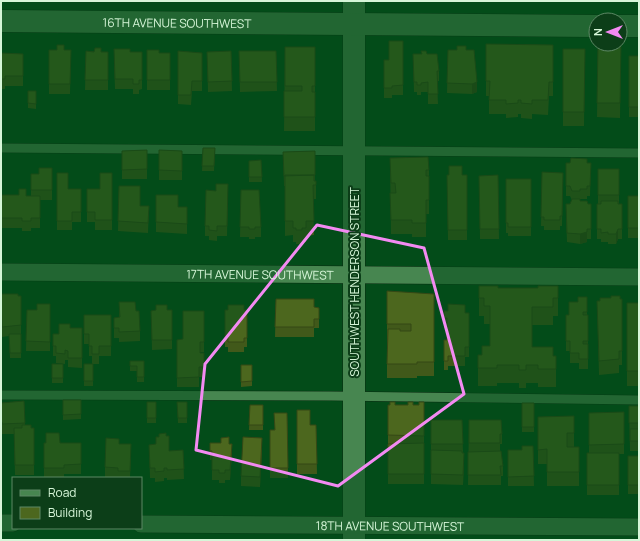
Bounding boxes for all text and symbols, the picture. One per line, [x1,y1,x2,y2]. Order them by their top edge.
north arrow [588,12,628,52]
street label: 16TH AVENUE SOUTHWEST [102,13,252,32]
text: N [590,28,605,36]
street label: SOUTHWEST HENDERSON STREET [346,186,363,377]
street label: 17TH AVENUE SOUTHWEST [186,265,335,283]
legend [12,477,142,529]
text: Road [48,484,76,501]
text: Building [48,504,92,521]
street label: 18TH AVENUE SOUTHWEST [316,517,465,534]

